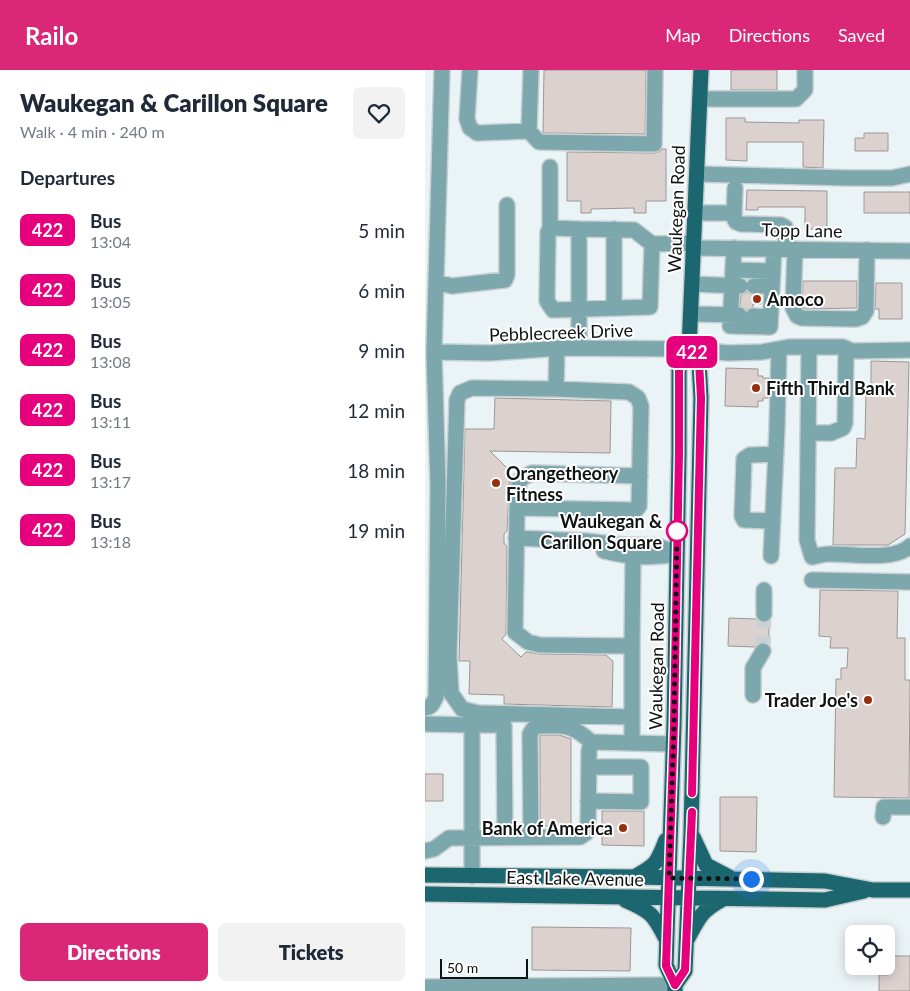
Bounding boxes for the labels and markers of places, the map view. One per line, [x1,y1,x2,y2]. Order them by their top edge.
place label: Amoco [766,288,824,310]
marker: Amoco [751,293,763,305]
place label: Fifth Third Bank [766,377,895,399]
marker: Fifth Third Bank [750,382,762,394]
place label: Orangetheory Fitness [506,462,619,505]
marker: Orangetheory Fitness [490,477,502,489]
place label: Waukegan & Carillon Square [540,510,662,553]
marker: Waukegan & Carillon Square [666,520,688,542]
place label: Trader Joe's [765,689,858,711]
marker: Trader Joe's [862,694,874,706]
place label: Bank of America [482,817,613,839]
marker: Bank of America [617,822,629,834]

